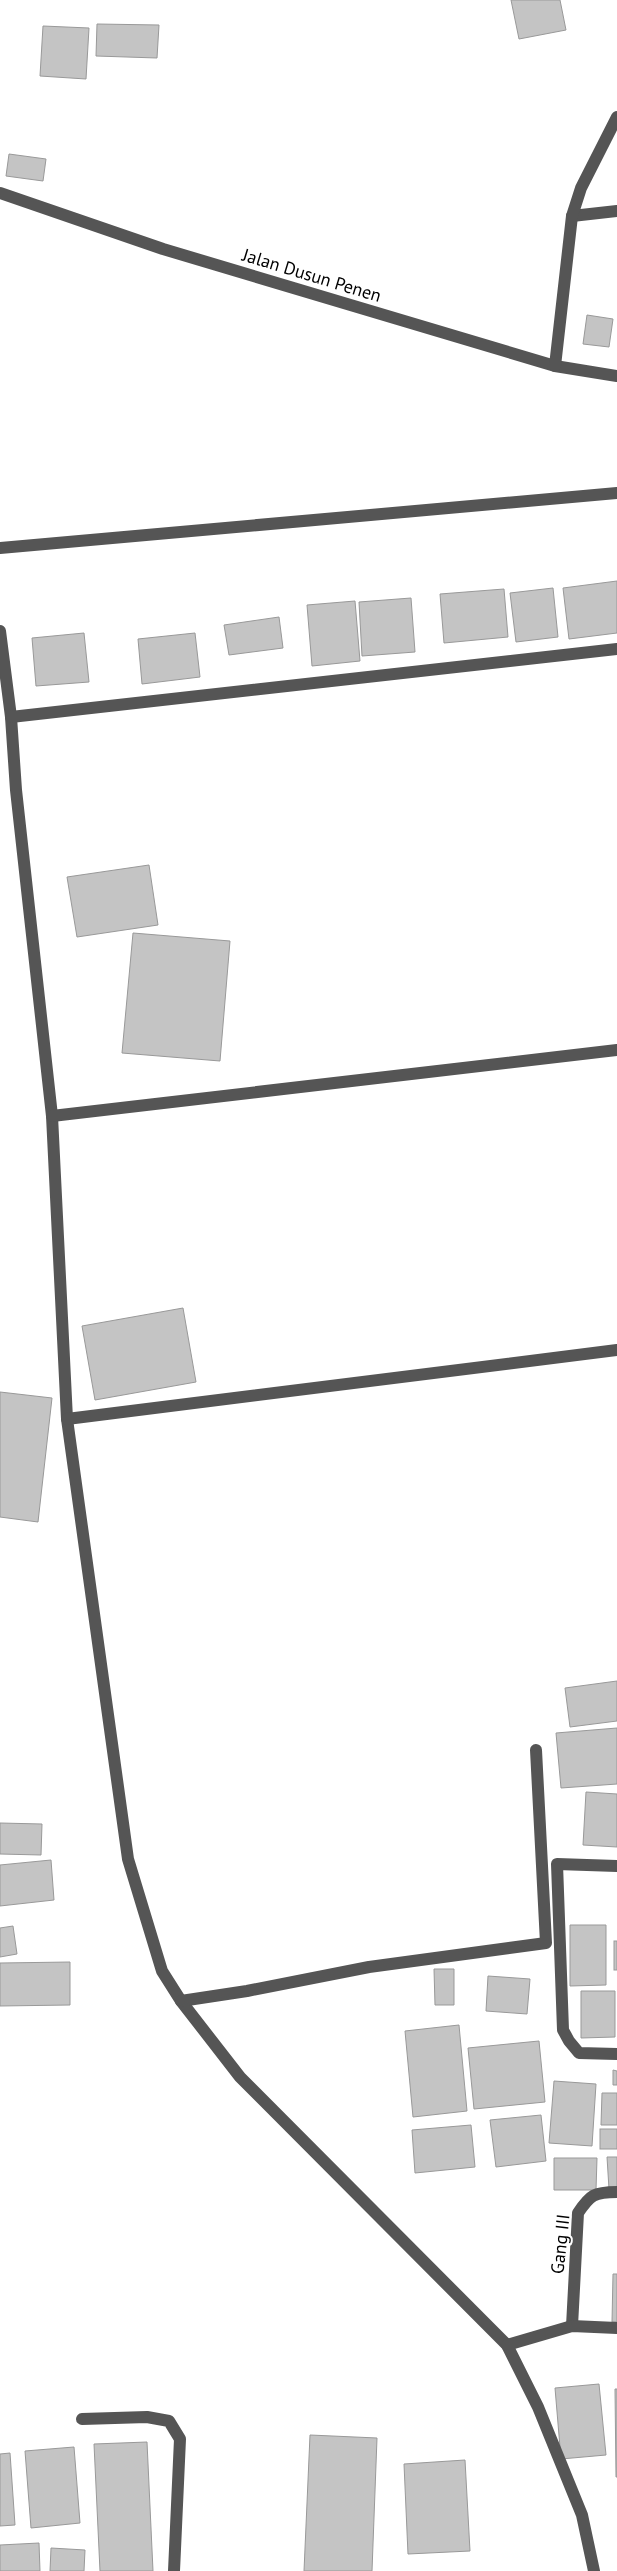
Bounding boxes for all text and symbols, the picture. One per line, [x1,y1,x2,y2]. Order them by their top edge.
street label: Jalan Dusun Penen [239,243,384,307]
street label: Gang III [545,2213,575,2275]

